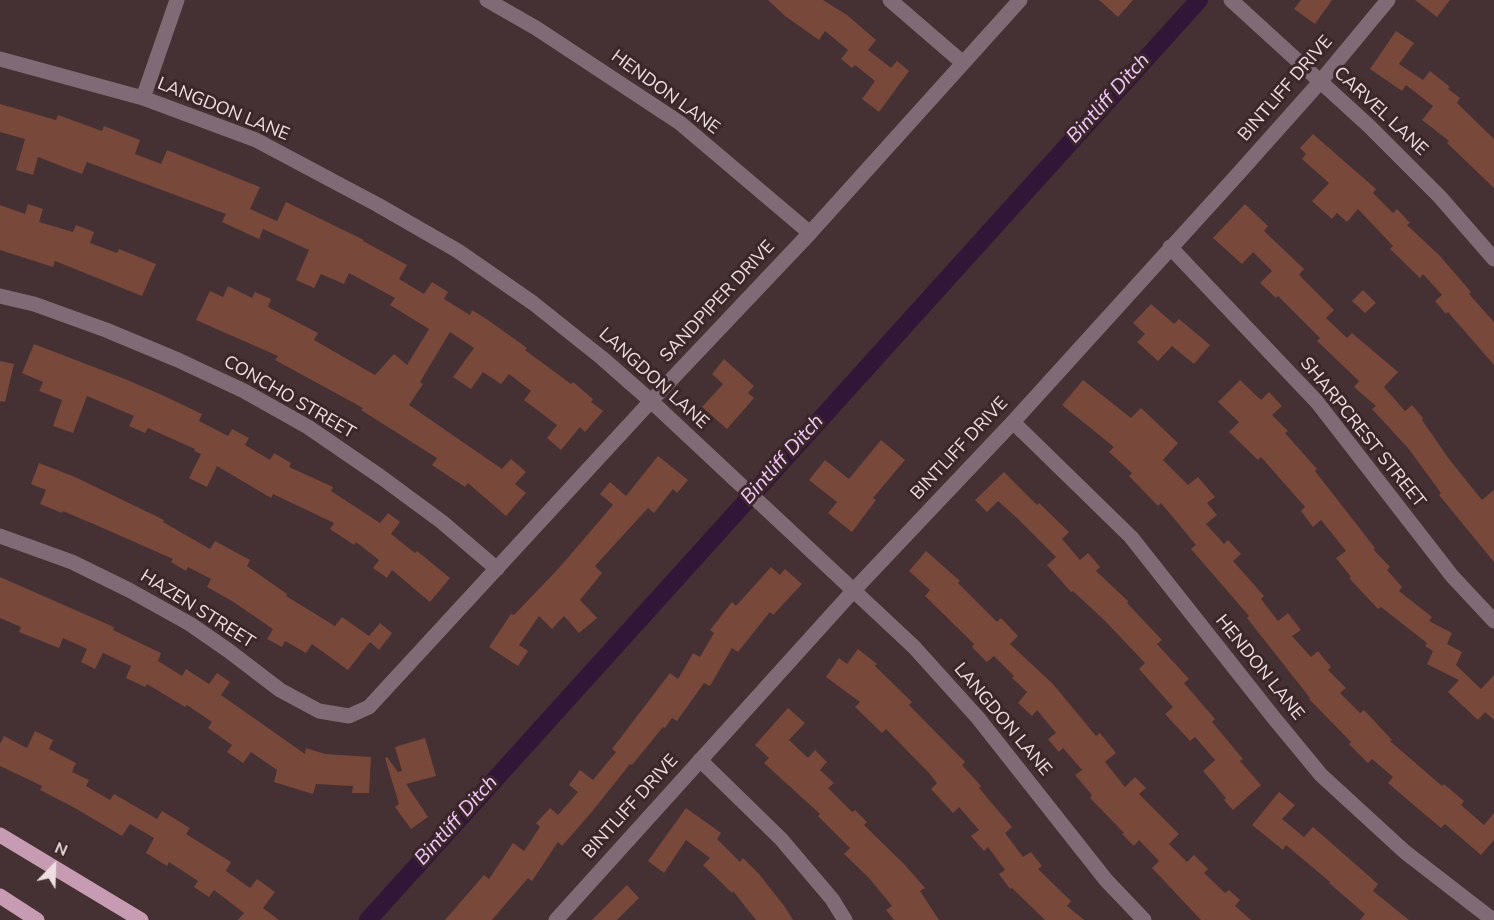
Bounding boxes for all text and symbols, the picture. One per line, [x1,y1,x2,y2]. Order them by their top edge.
street label: BINTLIFF DRIVE [1234,32,1338,146]
street label: HENDON LANE [606,46,724,140]
water label: Bintliff Ditch [1063,49,1155,149]
street label: CARVEL LANE [1329,63,1431,161]
street label: LANGDON LANE [154,74,292,146]
street label: SANDPIPER DRIVE [656,237,780,367]
street label: LANGDON LANE [594,324,712,434]
street label: CONCHO STREET [219,352,359,444]
street label: SHARPCREST STREET [1295,353,1429,513]
street label: BINTLIFF DRIVE [907,393,1013,505]
water label: Bintliff Ditch [737,410,829,510]
street label: HAZEN STREET [136,566,258,654]
street label: HENDON LANE [1210,611,1308,725]
street label: LANGDON LANE [949,659,1055,781]
street label: BINTLIFF DRIVE [579,751,683,863]
water label: Bintliff Ditch [411,771,503,871]
north arrow [24,836,84,896]
text: N [51,837,71,862]

